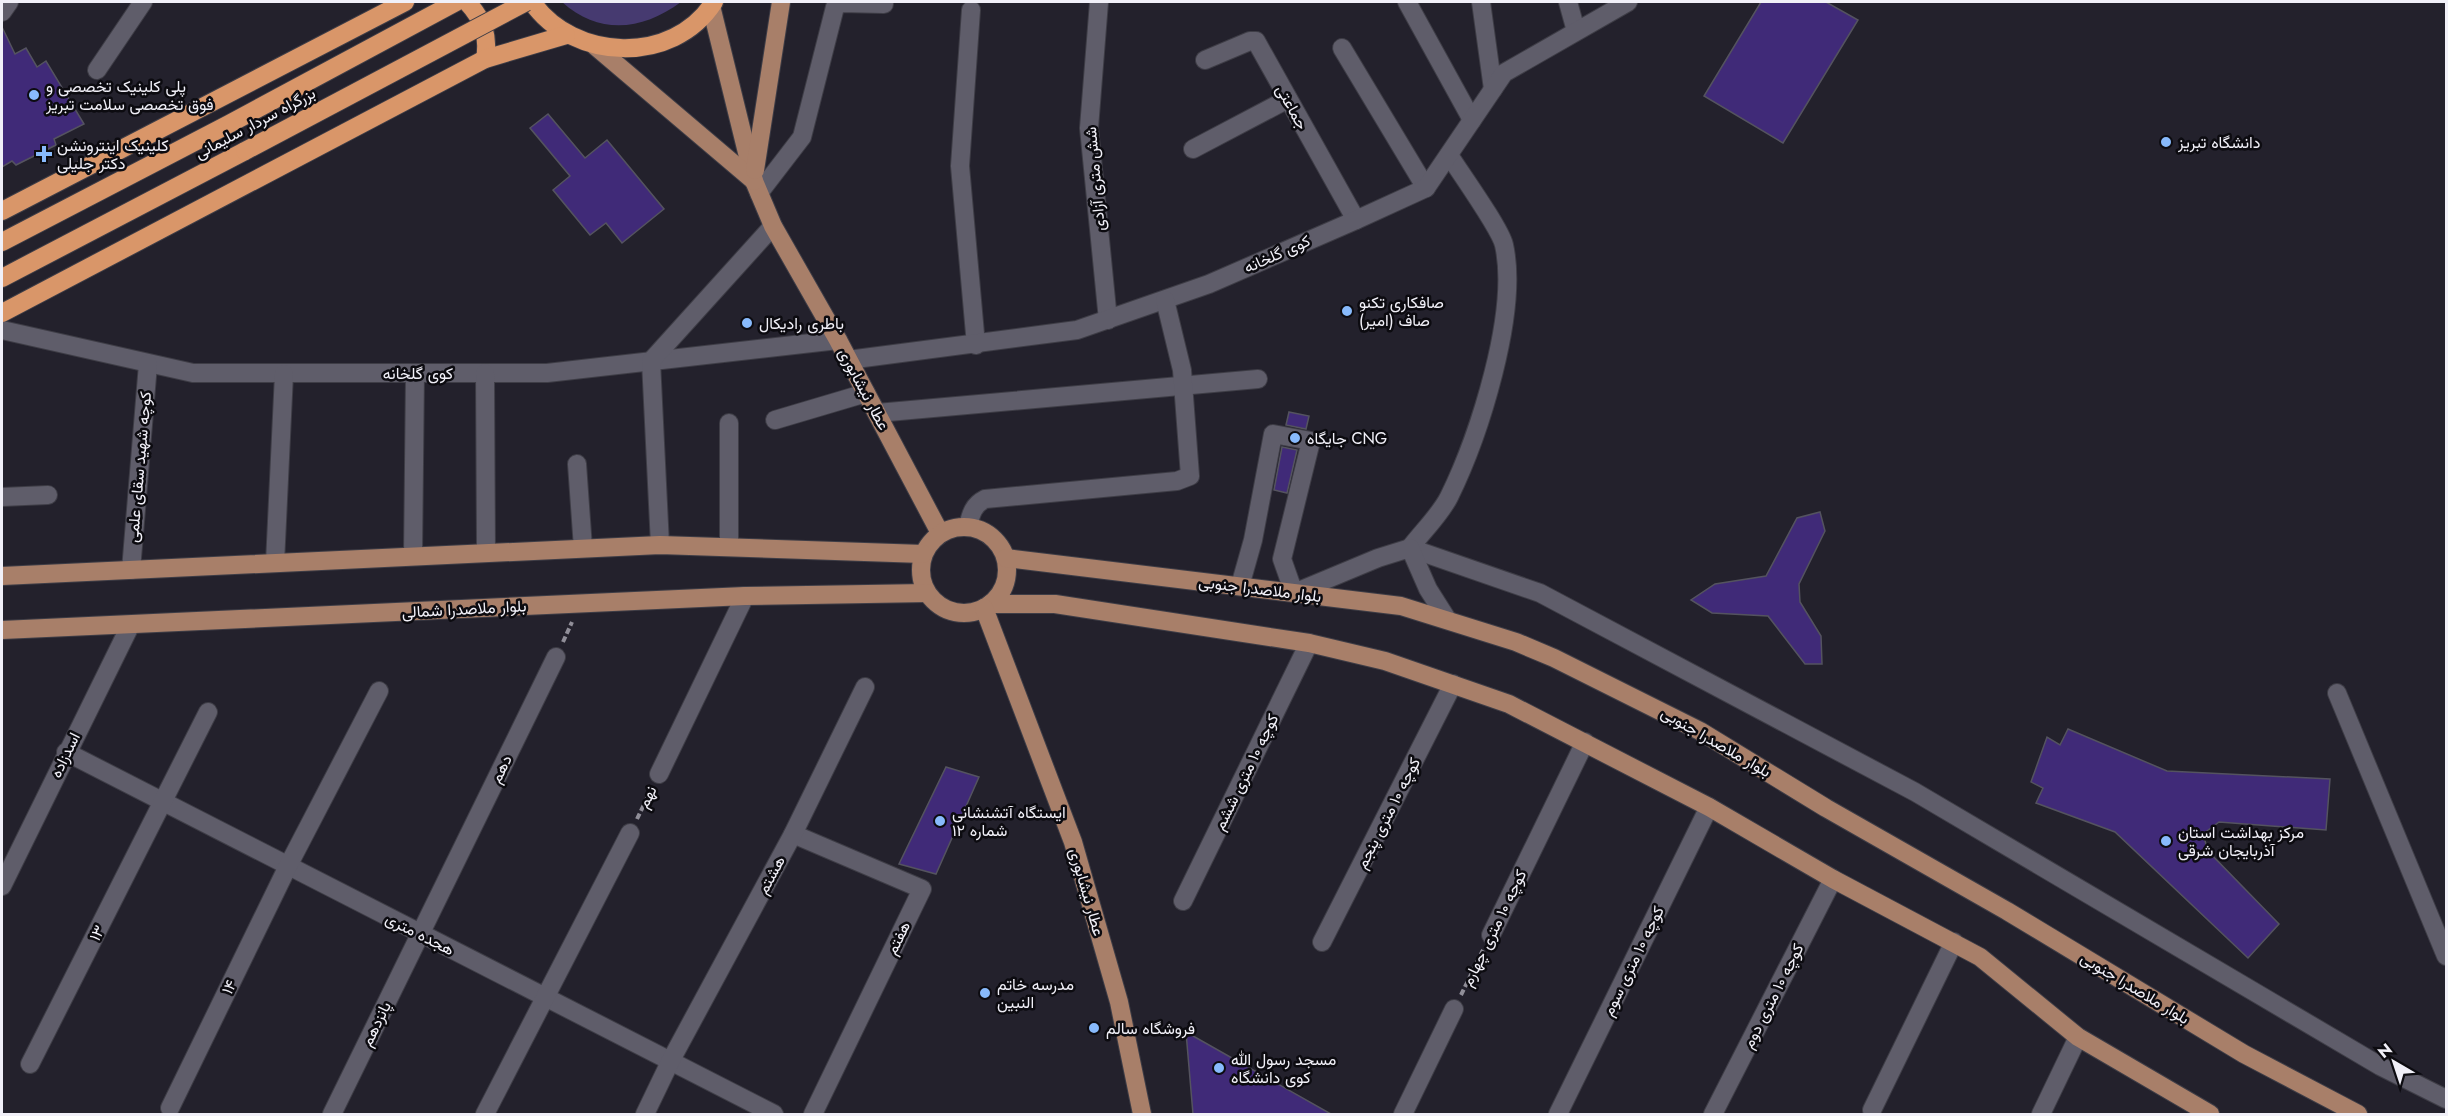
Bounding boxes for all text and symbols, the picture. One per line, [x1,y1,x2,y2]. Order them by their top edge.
place label: پلی کلینیک تخصصی و فوق تخصصی سلامت تبریز [45,75,214,116]
street label: جماعتی [1270,80,1314,134]
street label: بزرگراه سردار سلیمانی [191,81,319,165]
marker: پلی کلینیک تخصصی و فوق تخصصی سلامت تبریز [27,88,41,102]
street label: شش متری آزادی [1079,126,1111,232]
place label: دانشگاه تبریز [2177,131,2260,154]
place label: کلینیک اینترونشن دکتر جلیلی [57,134,169,175]
marker: دانشگاه تبریز [2159,135,2173,149]
marker: کلینیک اینترونشن دکتر جلیلی [35,145,53,163]
street label: کوی گلخانه [1240,229,1314,279]
place label: صافکاری تکنو صاف (امیر) [1359,291,1444,332]
marker: صافکاری تکنو صاف (امیر) [1340,304,1354,318]
place label: باطری رادیکال [759,312,844,335]
marker: باطری رادیکال [740,316,754,330]
street label: عطار نیشابوری [833,344,895,434]
street label: کوی گلخانه [383,362,453,385]
street label: کوچه شهید سقای علمی [121,390,157,544]
place label: جایگاه CNG [1307,427,1387,450]
marker: جایگاه CNG [1288,431,1302,445]
street label: بلوار ملاصدرا جنوبی [1197,570,1323,608]
street label: بلوار ملاصدرا شمالی [401,594,527,624]
street label: بلوار ملاصدرا جنوبی [1657,701,1775,783]
street label: کوچه ۱۰ متری ششم [1208,710,1284,834]
street label: اسدزاده [44,728,86,782]
street label: دهم [484,751,518,787]
street label: کوچه ۱۰ متری پنجم [1350,753,1426,873]
street label: نهم [632,782,662,812]
place label: ایستگاه آتشنشانی شماره ۱۲ [952,801,1066,842]
marker: ایستگاه آتشنشانی شماره ۱۲ [933,814,947,828]
place label: مرکز بهداشت استان آذربایجان شرقی [2178,821,2304,862]
marker: مرکز بهداشت استان آذربایجان شرقی [2159,834,2173,848]
street label: عطار نیشابوری [1064,845,1110,939]
street label: هشتم [751,852,791,898]
street label: کوچه ۱۰ متری چهارم [1456,866,1532,990]
street label: کوچه ۱۰ متری سوم [1596,902,1670,1020]
street label: هجده متری [382,907,458,961]
street label: هفتم [880,917,916,959]
street label: ۱۳ [83,921,111,945]
street label: کوچه ۱۰ متری دوم [1737,940,1809,1052]
street label: بلوار ملاصدرا جنوبی [2076,946,2194,1030]
place label: مدرسه خاتم النبین [997,973,1074,1014]
street label: ۱۴ [216,976,242,998]
marker: مدرسه خاتم النبین [978,986,992,1000]
street label: پانزدهم [355,998,397,1050]
place label: فروشگاه سالم [1106,1017,1195,1040]
marker: فروشگاه سالم [1087,1021,1101,1035]
north arrow [2364,1032,2424,1092]
text: N [2373,1038,2397,1064]
place label: مسجد رسول الله کوی دانشگاه [1231,1048,1336,1089]
marker: مسجد رسول الله کوی دانشگاه [1212,1061,1226,1075]

